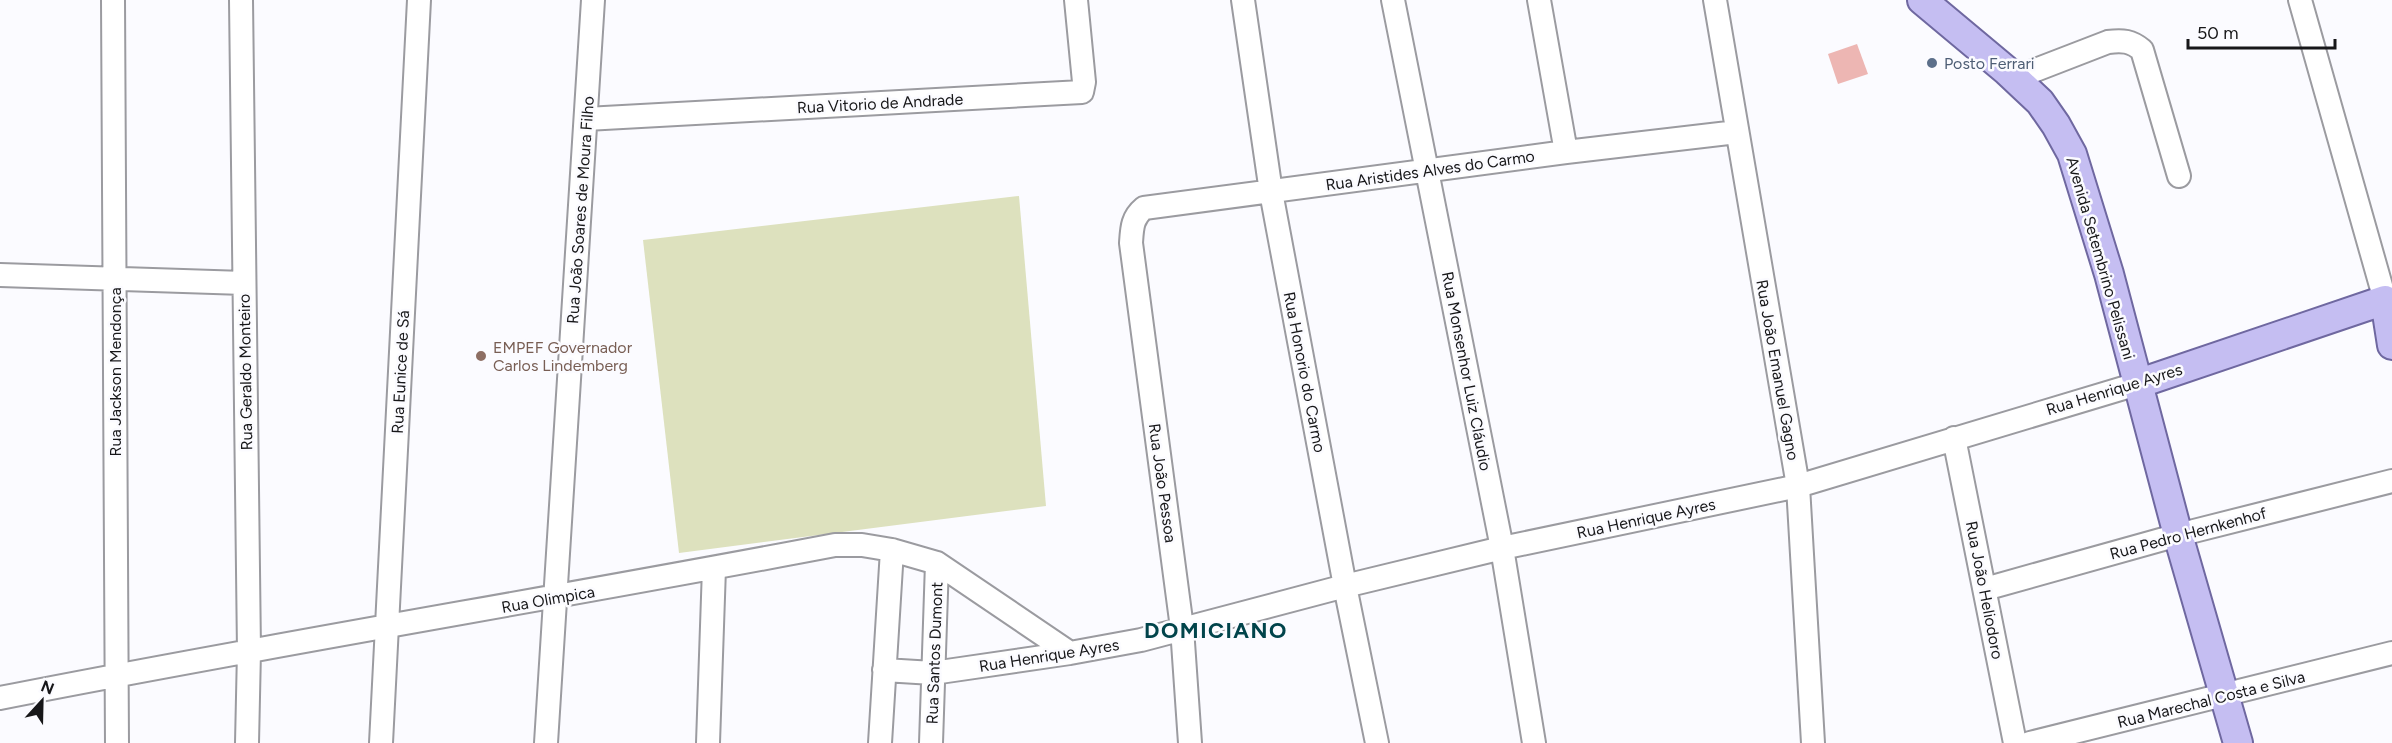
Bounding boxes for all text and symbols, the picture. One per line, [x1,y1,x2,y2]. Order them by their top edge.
scale bar [2188,12,2335,50]
text: 50 m [2197,22,2239,44]
place label: Posto Ferrari [1944,54,2035,73]
marker: Posto Ferrari [1925,56,1939,70]
street label: Rua Vitorio de Andrade [796,90,964,117]
street label: Rua João Soares de Moura Filho [563,96,598,325]
street label: Rua Aristides Alves do Carmo [1324,146,1536,195]
street label: Avenida Setembrino Pelissani [2062,155,2139,362]
street label: Rua Monsenhor Luiz Cláudio [1438,270,1495,472]
street label: Rua João Emanuel Gagno [1752,278,1803,462]
street label: Rua Jackson Mendonça [106,287,125,457]
street label: Rua Honorio do Carmo [1280,290,1329,454]
street label: Rua Geraldo Monteiro [235,294,256,450]
street label: Rua Eunice de Sá [388,310,413,434]
place label: EMPEF Governador Carlos Lindemberg [493,338,633,375]
marker: EMPEF Governador Carlos Lindemberg [474,349,488,363]
street label: Rua Henrique Ayres [2044,360,2185,419]
street label: Rua João Pessoa [1145,422,1180,544]
street label: Rua Henrique Ayres [1575,494,1717,542]
street label: Rua Pedro Hernkenhof [2108,503,2269,564]
street label: Rua João Heliodoro [1962,519,2007,661]
street label: Rua Santos Dumont [923,581,946,725]
street label: Rua Olimpica [500,582,596,617]
district label: DOMICIANO [1144,617,1288,644]
street label: Rua Henrique Ayres [978,635,1120,676]
street label: Rua Marechal Costa e Silva [2115,667,2307,732]
north arrow [12,671,72,731]
text: N [38,676,57,699]

